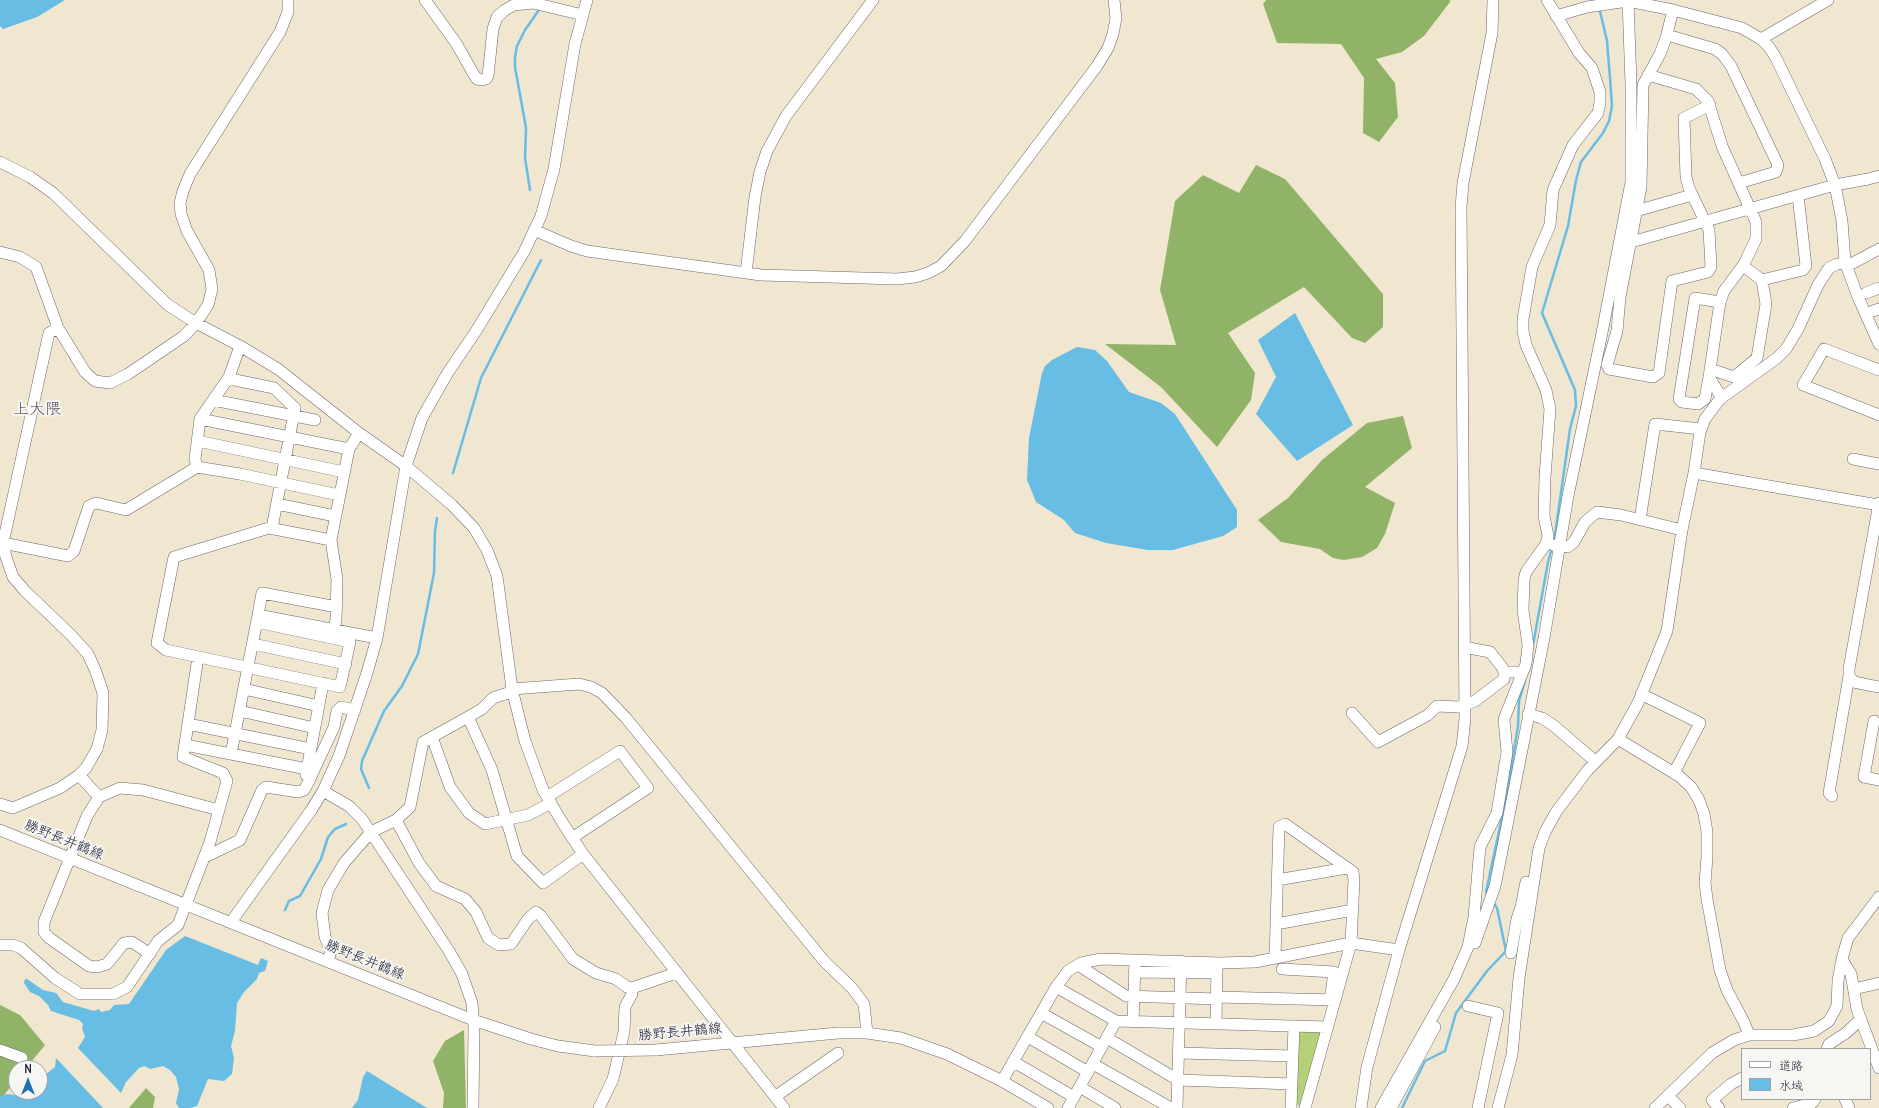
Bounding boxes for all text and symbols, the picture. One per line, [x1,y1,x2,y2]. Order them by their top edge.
district label: 上大隈 [13,399,61,419]
street label: 勝野長井鶴線 [22,816,106,864]
street label: 勝野長井鶴線 [323,936,407,984]
street label: 勝野長井鶴線 [637,1020,723,1044]
legend [1741,1048,1871,1100]
text: 道路 [1779,1058,1803,1073]
north arrow [8,1060,48,1100]
text: N [24,1062,32,1076]
text: 水域 [1779,1078,1803,1093]

